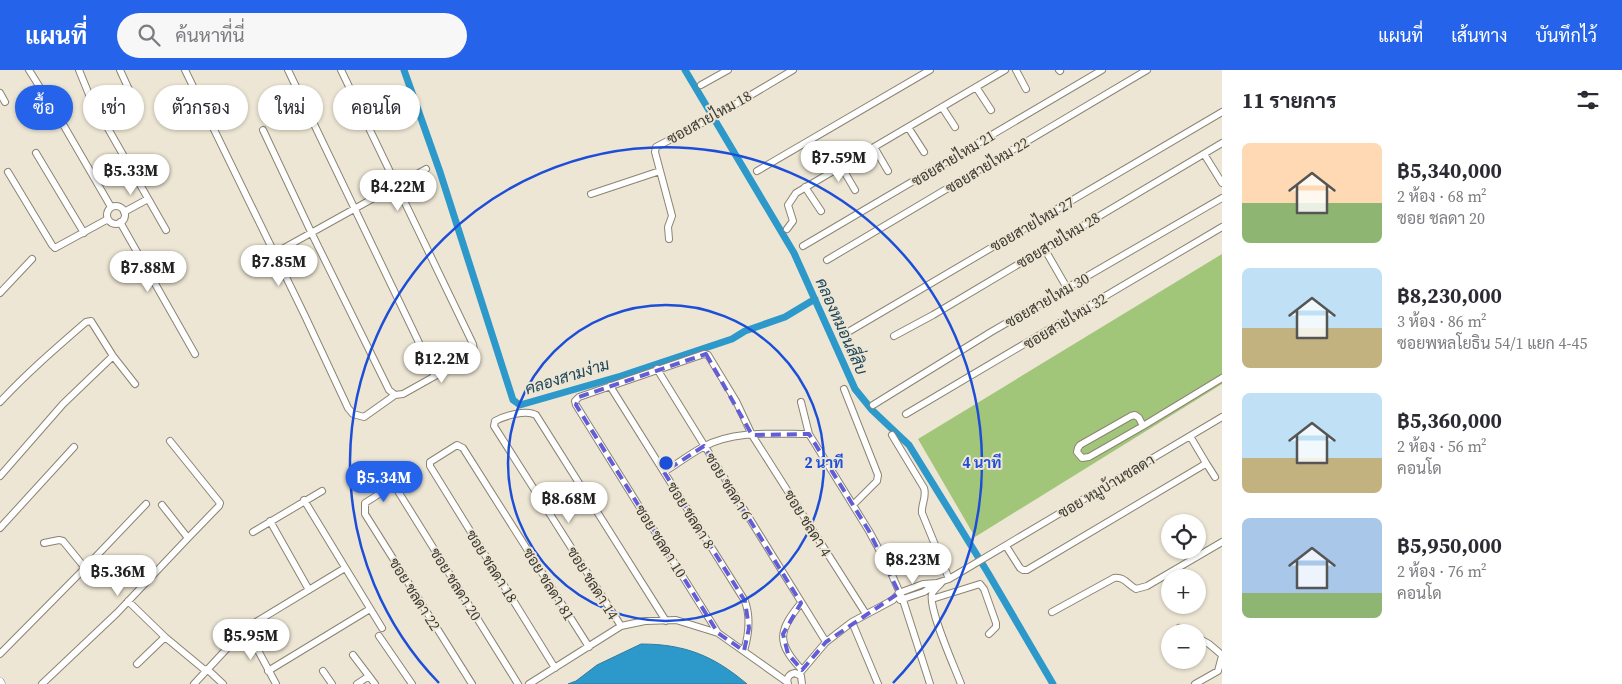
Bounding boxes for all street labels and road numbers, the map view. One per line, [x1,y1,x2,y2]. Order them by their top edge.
street label: ซอยสายไหม 18 [663,85,755,149]
street label: ซอยสายไหม 21 [907,125,999,191]
street label: ซอยสายไหม 22 [941,132,1033,198]
street label: ซอยสายไหม 27 [986,191,1078,257]
street label: ซอยสายไหม 28 [1012,207,1104,273]
street label: ซอยสายไหม 30 [1001,267,1093,333]
street label: ซอยสายไหม 32 [1019,288,1111,354]
street label: ซอย ชลดา 6 [700,449,758,523]
street label: ซอย หมูบ้านชลดา [1054,449,1158,523]
street label: ซอย ชลดา 8 [662,478,720,552]
street label: ซอย ชลดา 4 [779,486,837,561]
street label: ซอย ชลดา 10 [630,500,692,582]
street label: ซอย ชลดา 18 [461,525,523,607]
street label: ซอย ชลดา 14 [562,542,624,624]
street label: ซอย ชลดา 20 [425,543,487,625]
street label: ซอย ชลดา 81 [518,543,580,625]
street label: ซอย ชลดา 22 [384,553,446,635]

